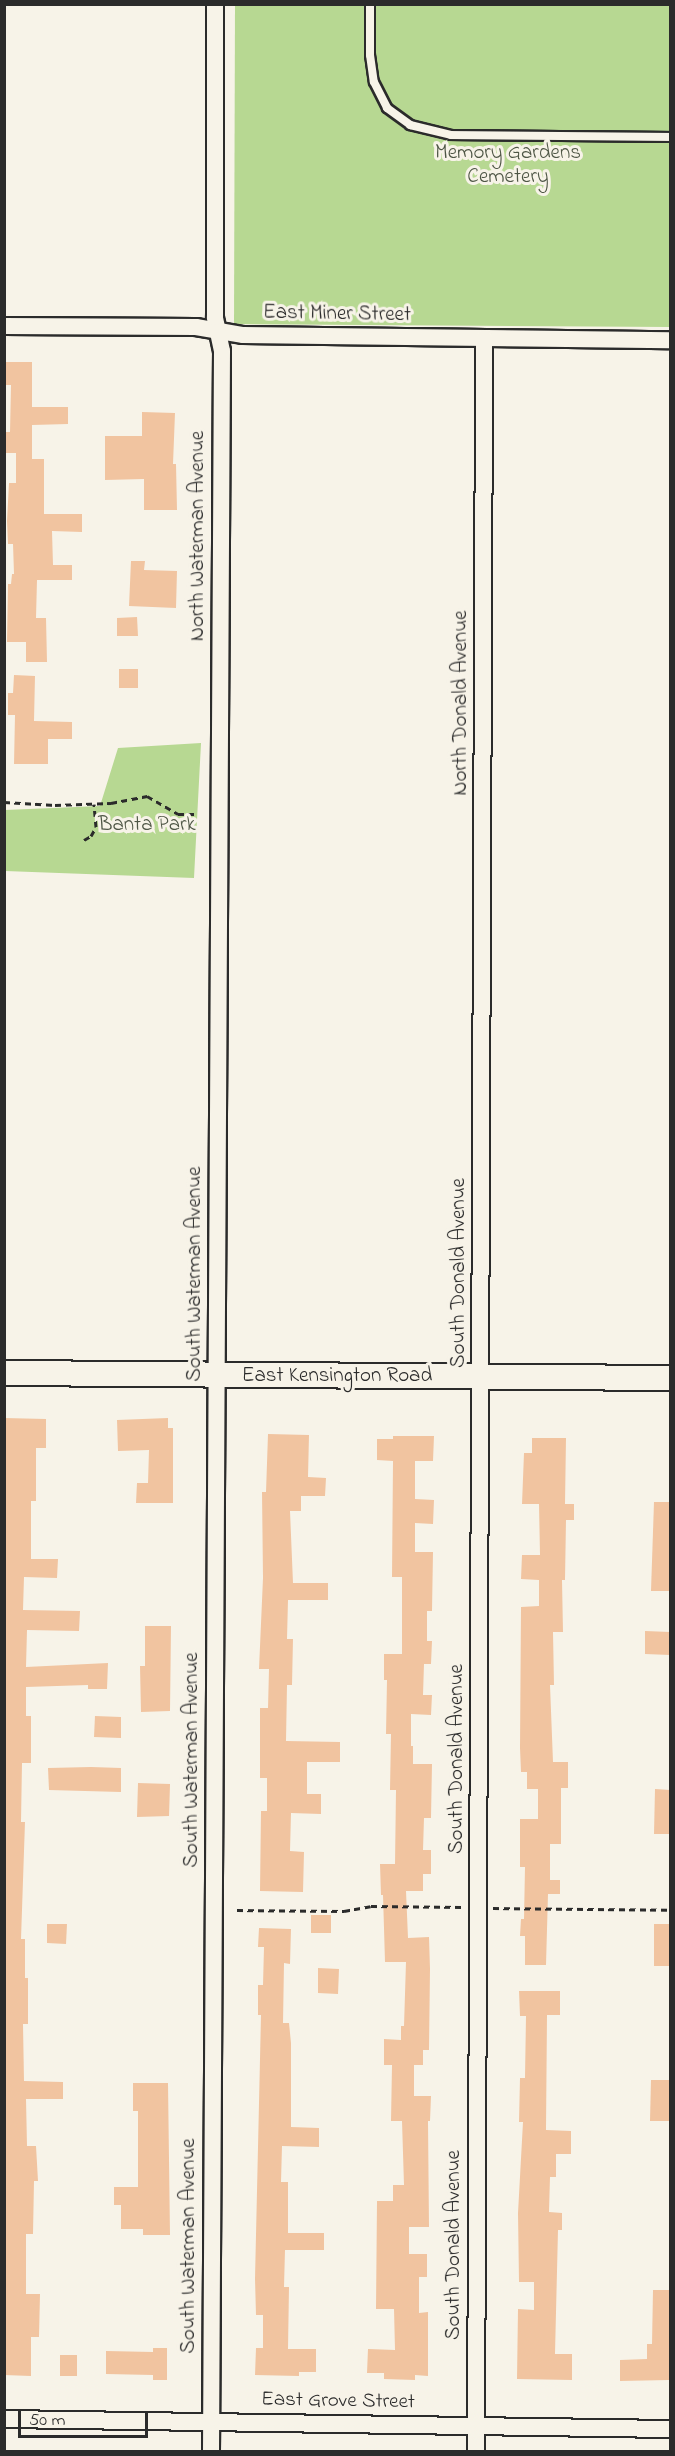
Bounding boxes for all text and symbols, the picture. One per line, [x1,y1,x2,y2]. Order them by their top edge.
park label: Memory Gardens Cemetery [435,140,581,190]
street label: East Miner Street [263,300,411,328]
street label: North Waterman Avenue [185,431,211,641]
street label: North Donald Avenue [448,610,474,796]
park label: Banta Park [98,812,196,838]
street label: South Waterman Avenue [182,1166,208,1382]
street label: South Donald Avenue [446,1178,472,1368]
street label: East Kensington Road [242,1363,432,1389]
street label: South Waterman Avenue [179,1652,205,1868]
street label: South Donald Avenue [444,1664,470,1854]
street label: South Waterman Avenue [176,2138,202,2354]
street label: South Donald Avenue [441,2150,467,2340]
street label: East Grove Street [261,2387,415,2415]
scale bar [21,2399,152,2437]
text: 50 m [29,2408,66,2434]

